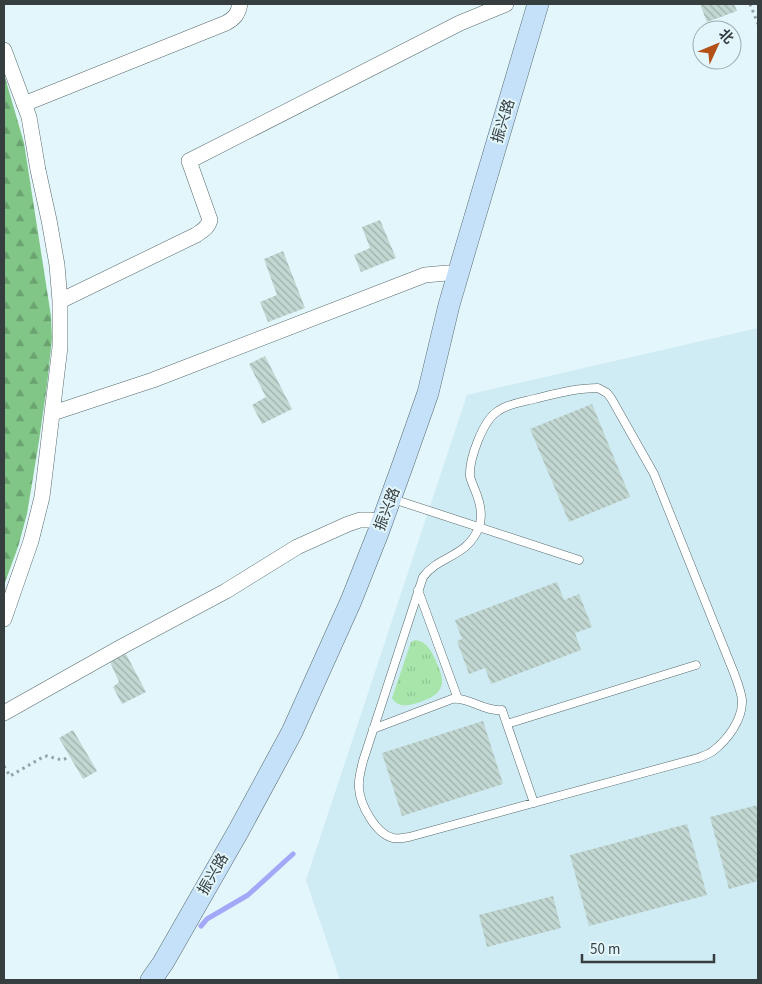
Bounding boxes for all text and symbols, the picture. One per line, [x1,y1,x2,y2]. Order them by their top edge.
north arrow [692,20,742,70]
text: 北 [714,25,738,49]
street label: 振兴路 [487,97,520,146]
street label: 振兴路 [370,484,405,534]
street label: 振兴路 [193,850,234,899]
scale bar [582,932,714,964]
text: 50 m [590,939,620,960]

